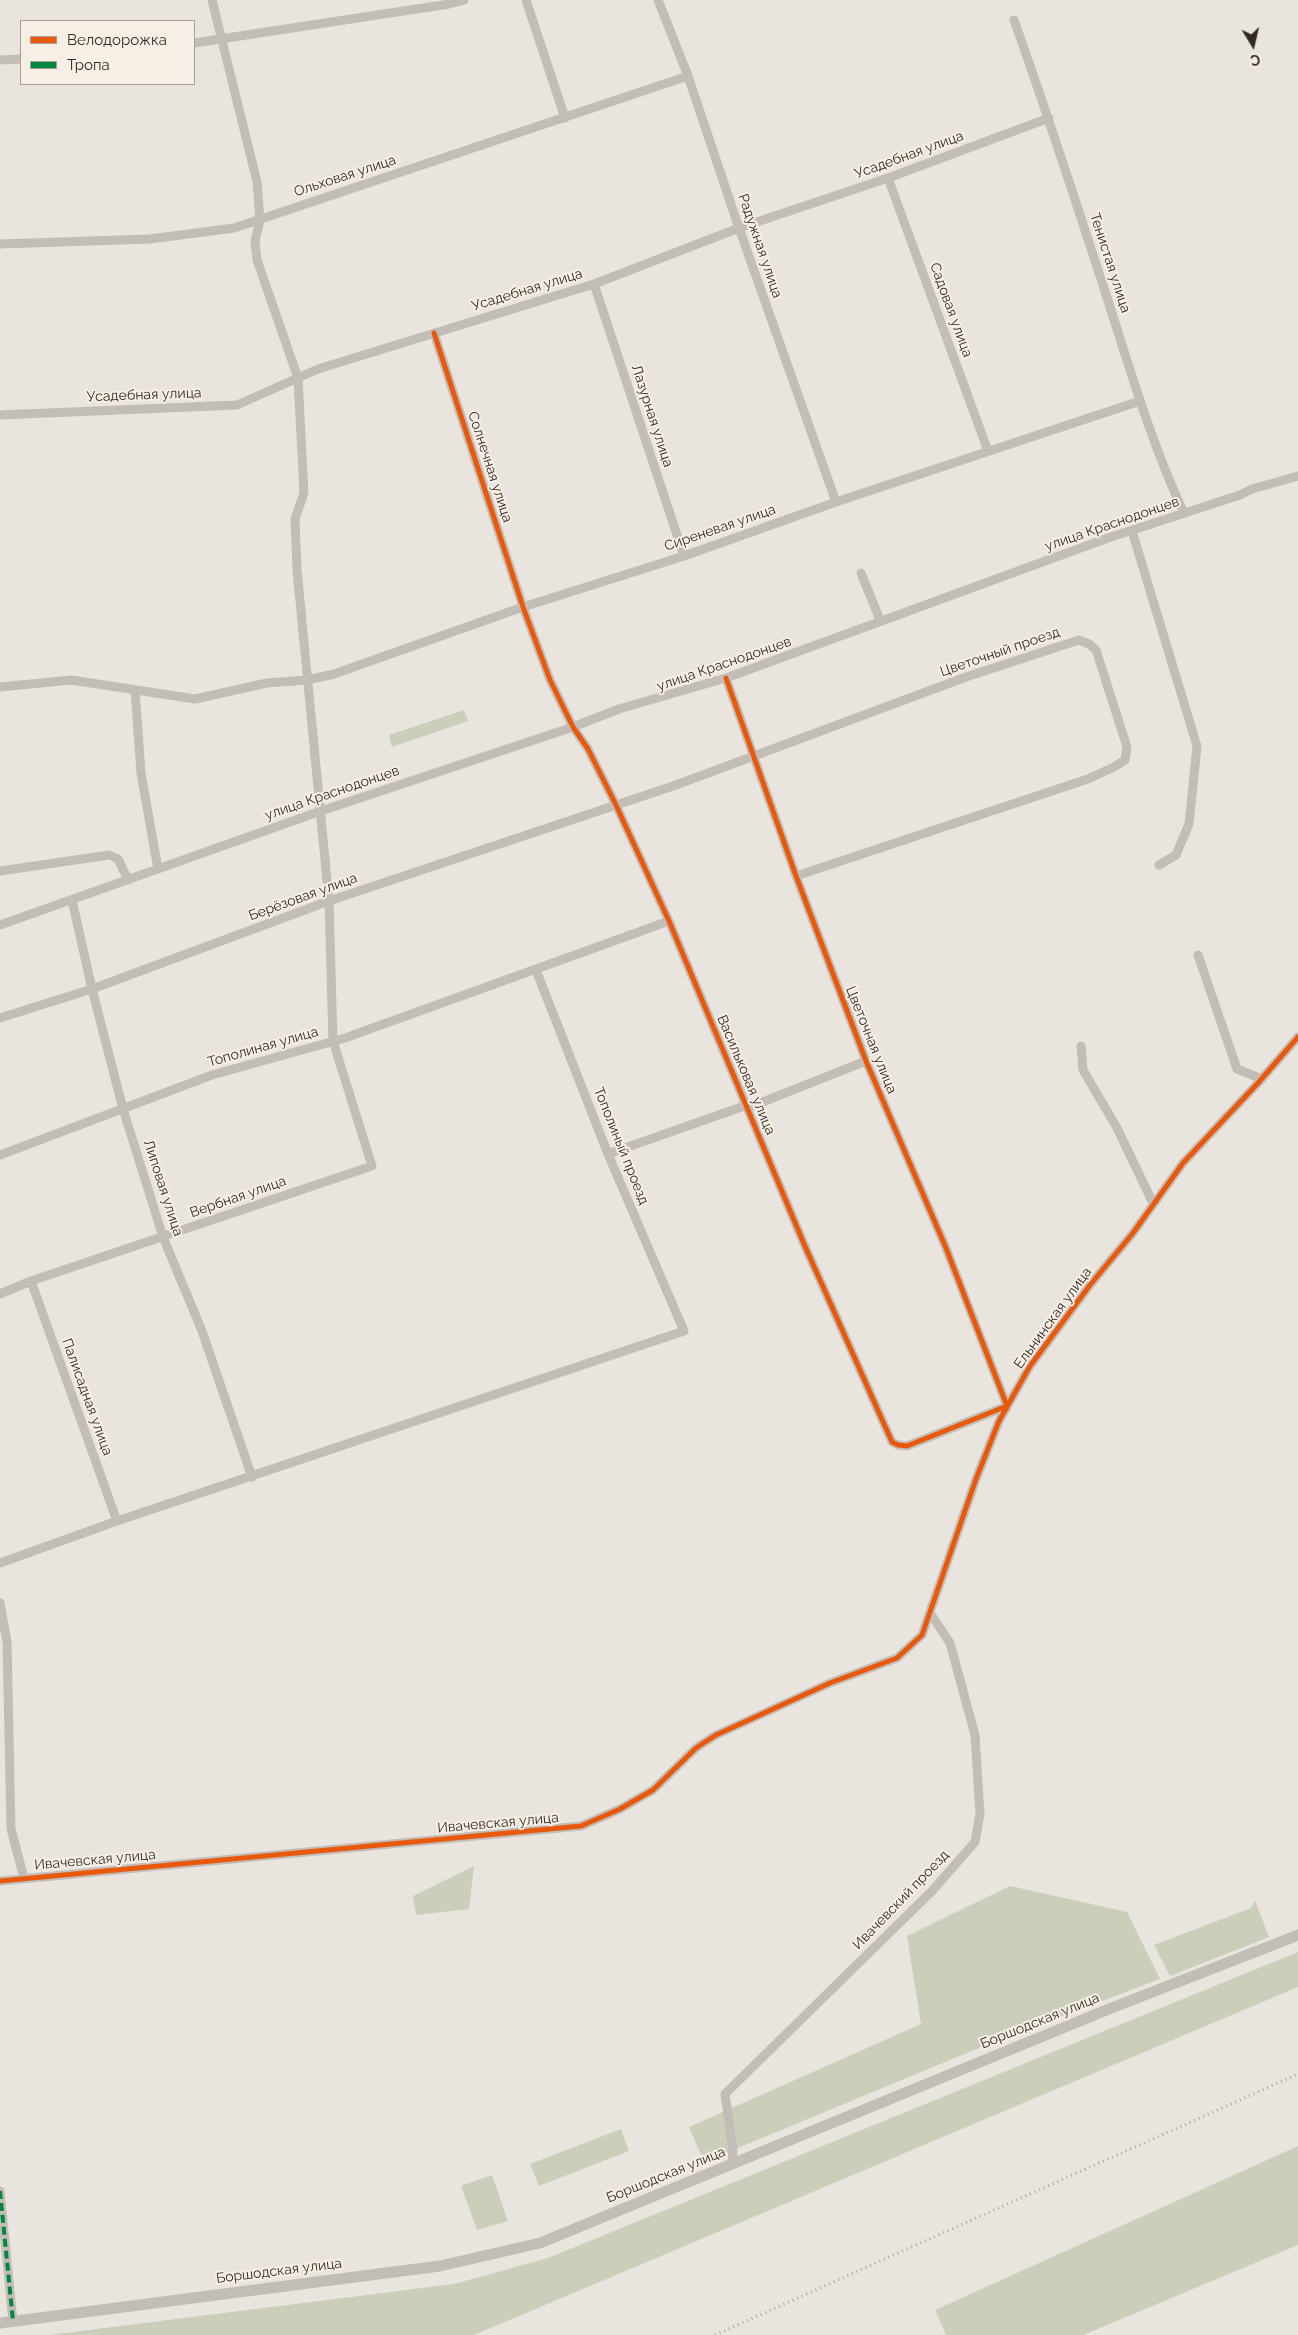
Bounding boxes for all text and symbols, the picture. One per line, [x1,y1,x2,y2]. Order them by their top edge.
legend [20,20,195,85]
north arrow [1228,20,1278,70]
text: Велодорожка [67,31,167,49]
text: С [1249,51,1261,68]
text: Тропа [67,56,110,74]
street label: Усадебная улица [852,127,966,183]
street label: Ольховая улица [292,152,398,200]
street label: Радужная улица [734,192,786,300]
street label: Тенистая улица [1086,211,1134,315]
street label: Садовая улица [926,261,976,359]
street label: Усадебная улица [470,265,584,315]
street label: Лазурная улица [628,363,676,469]
street label: Усадебная улица [86,385,202,405]
street label: Солнечная улица [464,409,516,525]
street label: улица Краснодонцев [1043,493,1181,555]
street label: Сиреневая улица [662,501,778,555]
street label: Цветочный проезд [938,624,1062,680]
street label: улица Краснодонцев [655,633,793,695]
street label: улица Краснодонцев [263,762,401,824]
street label: Берёзовая улица [246,870,360,924]
street label: Цветочная улица [842,984,900,1096]
street label: Васильковая улица [713,1013,779,1137]
street label: Тополиная улица [206,1023,320,1071]
street label: Тополиный проезд [590,1085,652,1207]
street label: Липовая улица [140,1138,186,1238]
street label: Вербная улица [188,1173,288,1221]
street label: Ельнинская улица [1011,1264,1095,1372]
street label: Палисадная улица [58,1336,116,1458]
street label: Ивачевская улица [437,1809,559,1837]
street label: Ивачевская улица [34,1846,156,1874]
street label: Ивачевский проезд [849,1847,953,1953]
street label: Боршодская улица [978,1989,1102,2053]
street label: Боршодская улица [604,2143,728,2207]
street label: Боршодская улица [215,2255,343,2287]

